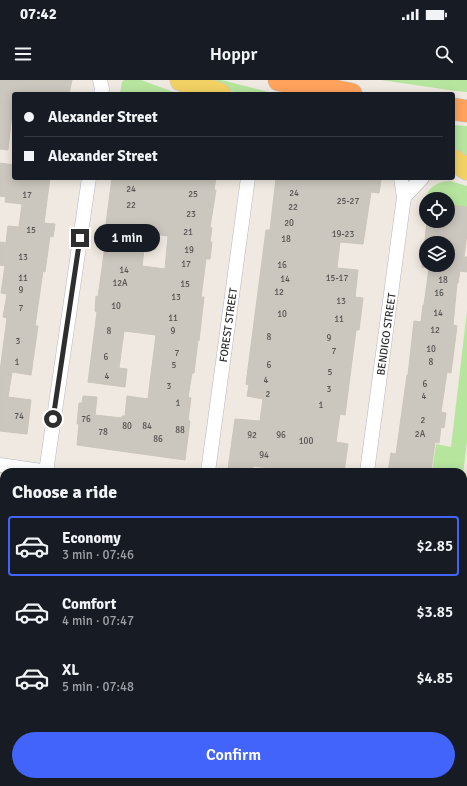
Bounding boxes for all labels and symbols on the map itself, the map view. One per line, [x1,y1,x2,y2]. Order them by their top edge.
house number: 24 [126,184,136,195]
house number: 24 [289,188,299,199]
house number: 25 [188,189,198,200]
house number: 17 [22,190,32,201]
house number: 25-27 [337,196,359,207]
house number: 22 [126,200,136,211]
house number: 22 [288,202,298,213]
house number: 23 [186,209,196,220]
house number: 20 [284,218,294,229]
callout: 1 min [94,224,160,252]
house number: 15 [26,225,36,236]
house number: 21 [183,227,193,238]
route end [71,229,89,247]
house number: 19-23 [332,229,354,240]
house number: 18 [281,234,291,245]
house number: 19 [184,245,194,256]
house number: 13 [18,252,28,263]
house number: 17 [181,259,191,270]
house number: 16 [277,260,287,271]
house number: 14 [119,265,129,276]
house number: 11 [18,273,28,284]
house number: 15-17 [326,273,348,284]
house number: 14 [280,274,290,285]
house number: 18 [438,275,448,286]
house number: 12A [112,278,128,289]
house number: 15 [180,279,190,290]
house number: 9 [19,285,24,296]
street label: FOREST STREET [217,286,240,363]
house number: 12 [274,287,284,298]
house number: 16 [434,288,444,299]
street label: BENDIGO STREET [374,291,399,376]
house number: 13 [171,292,181,303]
house number: 13 [336,296,346,307]
house number: 10 [111,301,121,312]
house number: 7 [19,303,24,314]
house number: 14 [433,308,443,319]
house number: 10 [277,309,287,320]
house number: 11 [168,313,178,324]
house number: 11 [334,314,344,325]
house number: 12 [430,325,440,336]
house number: 8 [107,326,112,337]
house number: 9 [171,326,176,337]
house number: 8 [267,332,272,343]
house number: 9 [327,333,332,344]
house number: 3 [16,336,21,347]
house number: 10 [426,344,436,355]
house number: 7 [332,346,337,357]
house number: 7 [175,348,180,359]
house number: 6 [104,352,109,363]
house number: 1 [15,357,20,368]
house number: 8 [429,357,434,368]
house number: 5 [172,360,177,371]
house number: 6 [267,360,272,371]
house number: 5 [328,367,333,378]
house number: 4 [105,371,110,382]
house number: 4 [264,375,269,386]
house number: 6 [423,379,428,390]
house number: 3 [167,381,172,392]
house number: 3 [327,384,332,395]
house number: 2 [266,389,271,400]
house number: 4 [422,391,427,402]
house number: 1 [176,398,181,409]
house number: 1 [319,400,324,411]
route start [44,410,62,428]
house number: 74 [14,411,24,422]
house number: 76 [81,414,91,425]
house number: 2 [421,415,426,426]
house number: 80 [122,421,132,432]
house number: 84 [142,421,152,432]
house number: 88 [175,425,185,436]
house number: 78 [98,427,108,438]
house number: 2A [415,429,426,440]
house number: 92 [247,430,257,441]
house number: 96 [276,430,286,441]
house number: 86 [153,434,163,445]
house number: 100 [299,436,313,447]
house number: 94 [259,450,269,461]

